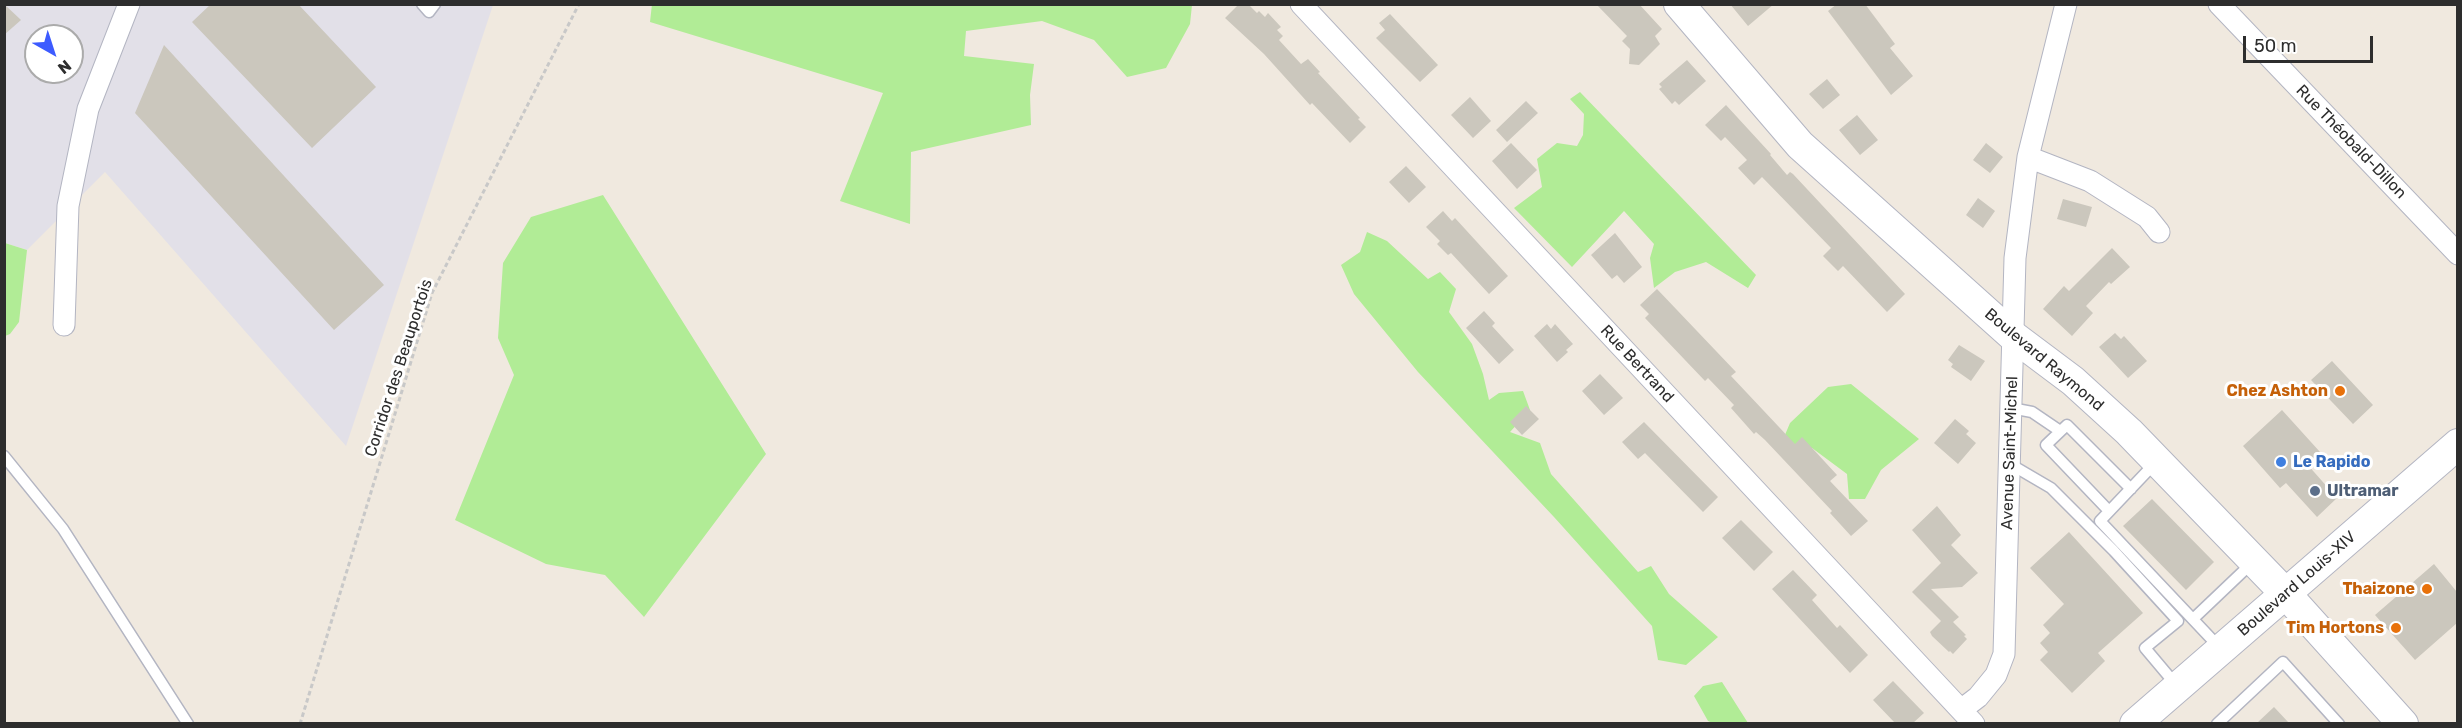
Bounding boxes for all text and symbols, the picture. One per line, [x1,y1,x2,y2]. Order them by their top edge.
north arrow [24,24,84,84]
scale bar [2246,24,2376,62]
text: 50 m [2254,35,2297,57]
text: N [54,56,75,78]
street label: Rue Théobald-Dillon [2292,81,2410,203]
street label: Corridor des Beauportois [361,277,437,459]
street label: Boulevard Raymond [1981,305,2107,415]
street label: Rue Bertrand [1596,321,1678,407]
street label: Avenue Saint-Michel [1998,376,2022,530]
place label: Chez Ashton [2226,381,2328,401]
marker: Chez Ashton [2333,384,2347,398]
place label: Le Rapido [2293,452,2370,472]
marker: Le Rapido [2274,455,2288,469]
place label: Ultramar [2327,481,2399,501]
marker: Ultramar [2308,484,2322,498]
street label: Boulevard Louis-XIV [2234,527,2360,641]
place label: Thaizone [2342,579,2415,599]
marker: Thaizone [2420,582,2434,596]
place label: Tim Hortons [2286,618,2384,638]
marker: Tim Hortons [2389,621,2403,635]

